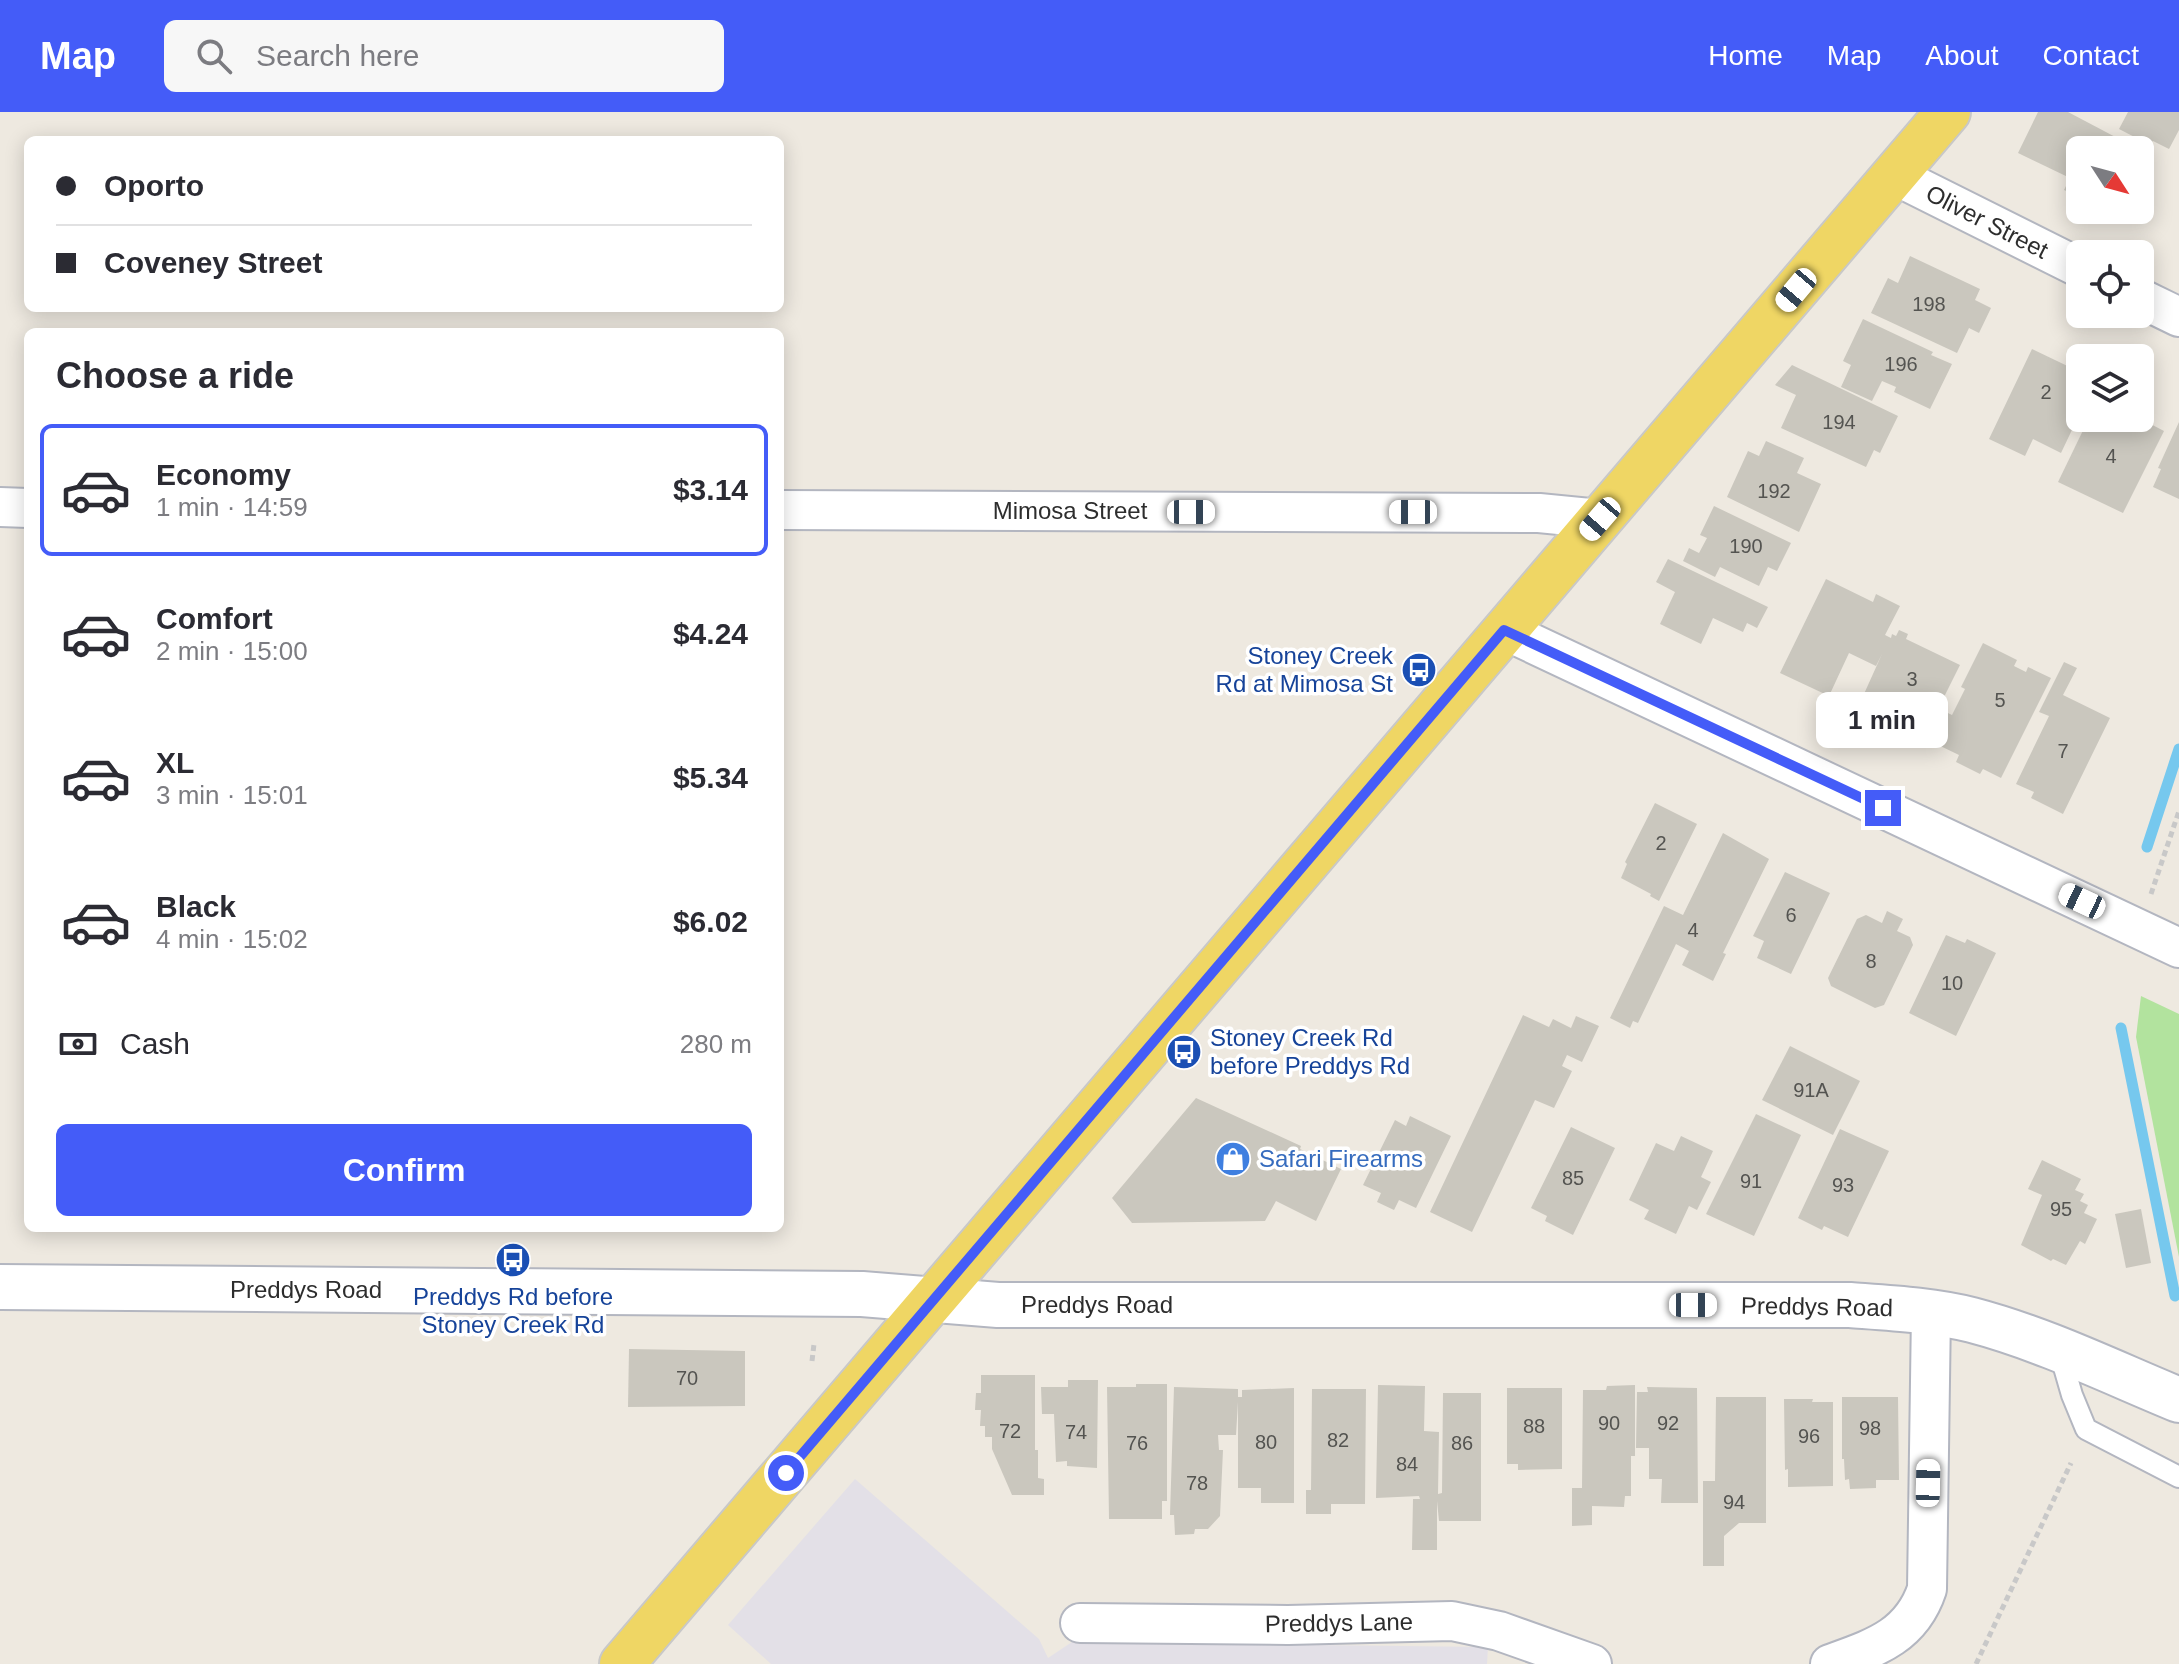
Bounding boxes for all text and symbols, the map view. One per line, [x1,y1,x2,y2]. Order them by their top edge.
search box [164,20,724,92]
icon: search [192,34,236,78]
text: Map [40,35,116,77]
text: Search here [256,39,419,72]
text: Home [1708,40,1783,71]
text: Map [1827,40,1881,71]
text: About [1925,40,1999,71]
text: Contact [2043,40,2139,71]
north arrow [2066,136,2154,224]
map controls [2066,136,2154,432]
text: Oporto [104,169,204,202]
street label: Oliver Street [1922,179,2053,264]
button: locate [2066,240,2154,328]
text: Coveney Street [104,246,322,279]
car [1771,264,1821,316]
house number: 198 [1912,293,1946,315]
button: layers [2066,344,2154,432]
house number: 196 [1884,353,1918,375]
text: Choose a ride [56,355,294,396]
house number: 2 [2040,381,2052,403]
house number: 194 [1822,411,1856,433]
house number: 4 [2105,445,2117,467]
icon: car [60,454,132,526]
text: Economy [156,458,291,491]
text: $3.14 [673,473,748,506]
house number: 192 [1757,480,1791,502]
text: 1 min · 14:59 [156,492,308,522]
car [1575,493,1625,545]
street label: Mimosa Street [993,497,1148,524]
car [1167,500,1215,524]
car [1389,500,1437,524]
house number: 190 [1729,535,1763,557]
icon: car [60,598,132,670]
text: Comfort [156,602,273,635]
text: $4.24 [673,617,748,650]
text: 2 min · 15:00 [156,636,308,666]
place label: Stoney Creek Rd at Mimosa St [1216,642,1394,697]
bus stop icon: Stoney Creek Rd at Mimosa St [1400,651,1438,689]
house number: 3 [1906,668,1918,690]
house number: 5 [1994,689,2006,711]
callout: 1 min [1817,692,1949,748]
text: 1 min [1848,705,1916,735]
house number: 7 [2057,740,2069,762]
icon: car [60,742,132,814]
text: XL [156,746,194,779]
text: $5.34 [673,761,748,794]
text: 3 min · 15:01 [156,780,308,810]
route end [1865,790,1901,826]
house number: 2 [1655,832,1667,854]
car [2055,880,2109,922]
icon: car [60,886,132,958]
text: Black [156,890,236,923]
house number: 6 [1785,904,1797,926]
text: $6.02 [673,905,748,938]
house number: 4 [1687,919,1699,941]
text: 4 min · 15:02 [156,924,308,954]
house number: 8 [1865,950,1877,972]
house number: 10 [1941,972,1963,994]
icon: cash [56,1022,100,1066]
place label: Stoney Creek Rd before Preddys Rd [1210,1024,1410,1079]
text: Cash [120,1027,190,1060]
text: 280 m [680,1029,752,1059]
bus stop icon: Stoney Creek Rd before Preddys Rd [1165,1033,1203,1071]
house number: 91A [1793,1079,1829,1101]
button: Confirm [56,1124,752,1216]
shop icon: Safari Firearms [1214,1140,1252,1178]
place label: Safari Firearms [1259,1145,1423,1172]
house number: 85 [1562,1167,1584,1189]
house number: 91 [1740,1170,1762,1192]
house number: 93 [1832,1174,1854,1196]
house number: 95 [2050,1198,2072,1220]
bus stop icon: Preddys Rd before Stoney Creek Rd [494,1241,532,1279]
street label: Preddys Road [230,1276,382,1303]
place label: Preddys Rd before Stoney Creek Rd [413,1283,613,1338]
street label: Preddys Road [1021,1291,1173,1318]
street label: Preddys Road [1741,1292,1893,1321]
car [1669,1293,1717,1317]
house number: 70 [676,1367,698,1389]
house number: 90 [1598,1412,1620,1434]
house number: 92 [1657,1412,1679,1434]
house number: 88 [1523,1415,1545,1437]
house number: 98 [1859,1417,1881,1439]
house number: 72 [999,1420,1021,1442]
house number: 74 [1065,1421,1087,1443]
house number: 96 [1798,1425,1820,1447]
house number: 82 [1327,1429,1349,1451]
house number: 80 [1255,1431,1277,1453]
house number: 76 [1126,1432,1148,1454]
house number: 86 [1451,1432,1473,1454]
house number: 84 [1396,1453,1418,1475]
route start [768,1455,804,1491]
car [1916,1459,1940,1507]
house number: 78 [1186,1472,1208,1494]
house number: 94 [1723,1491,1745,1513]
street label: Preddys Lane [1265,1608,1413,1637]

